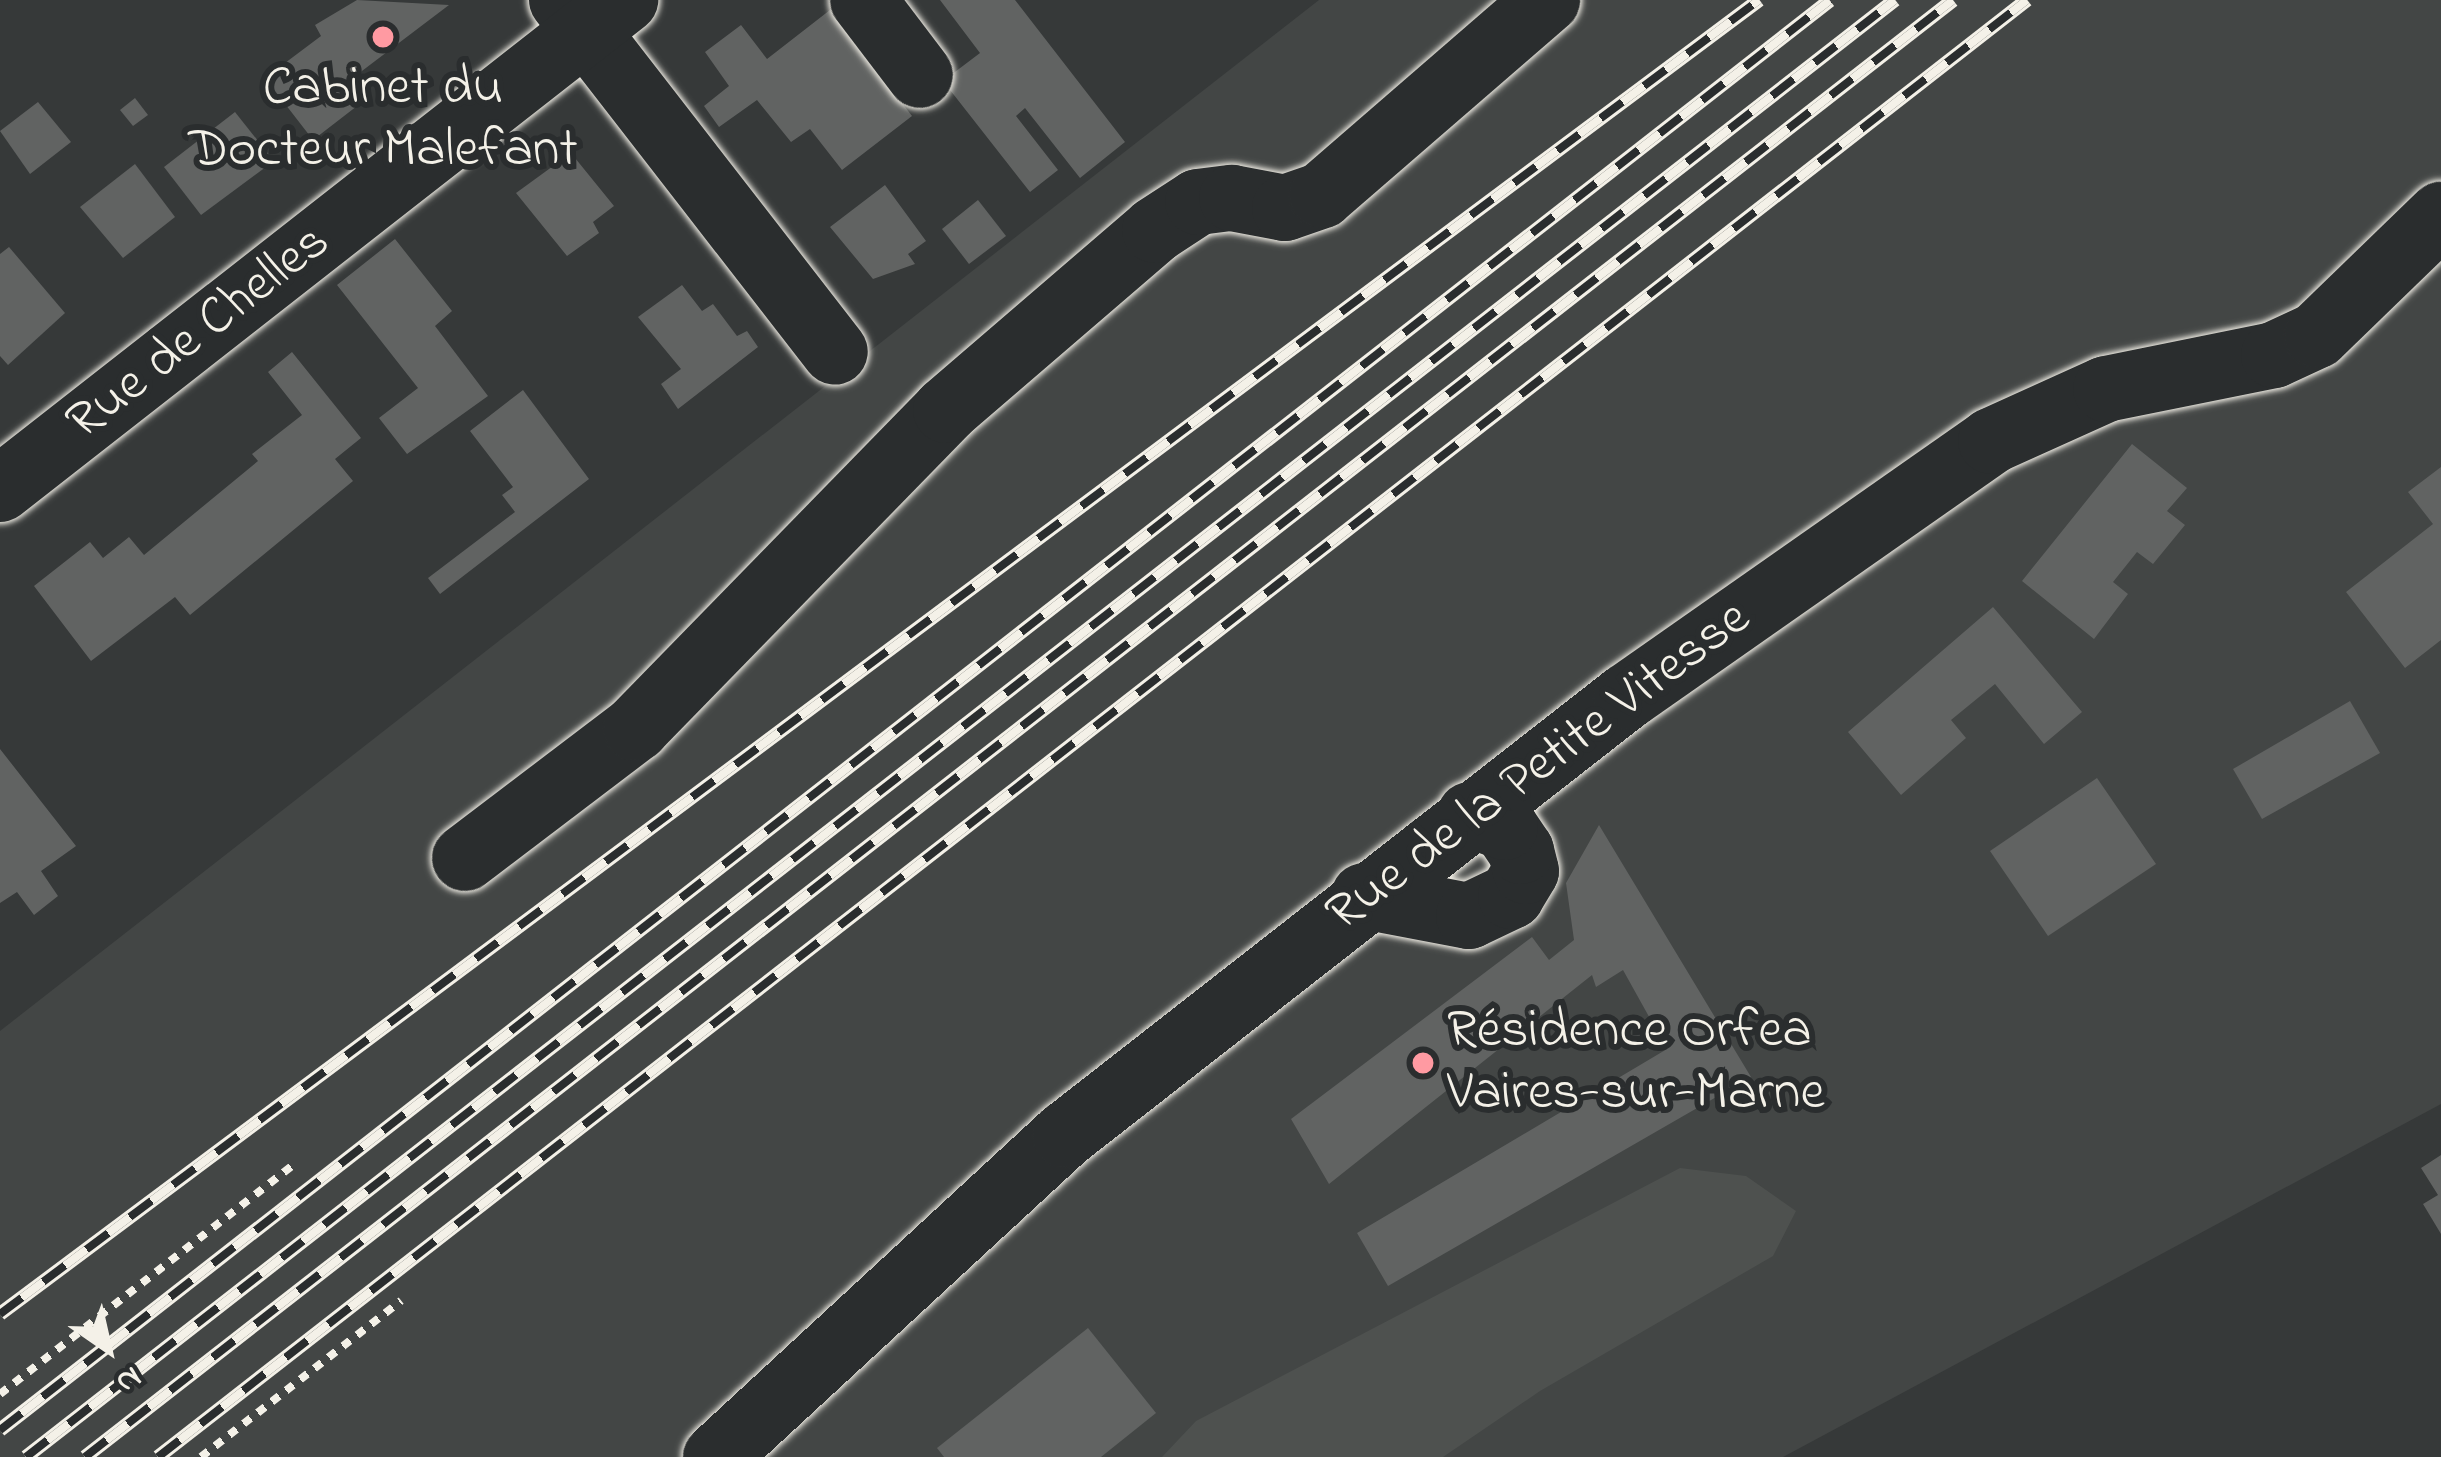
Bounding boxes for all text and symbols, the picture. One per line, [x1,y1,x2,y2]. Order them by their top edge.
marker: Cabinet du Docteur Malefant [370,24,396,50]
place label: Cabinet du Docteur Malefant [188,57,578,184]
street label: Rue de Chelles [55,210,343,456]
street label: Rue de la Petite Vitesse [1315,587,1763,947]
place label: Résidence Orfea Vaires-sur-Marne [1447,1000,1825,1126]
marker: Résidence Orfea Vaires-sur-Marne [1410,1050,1436,1076]
north arrow [48,1289,168,1409]
text: N [105,1353,151,1405]

